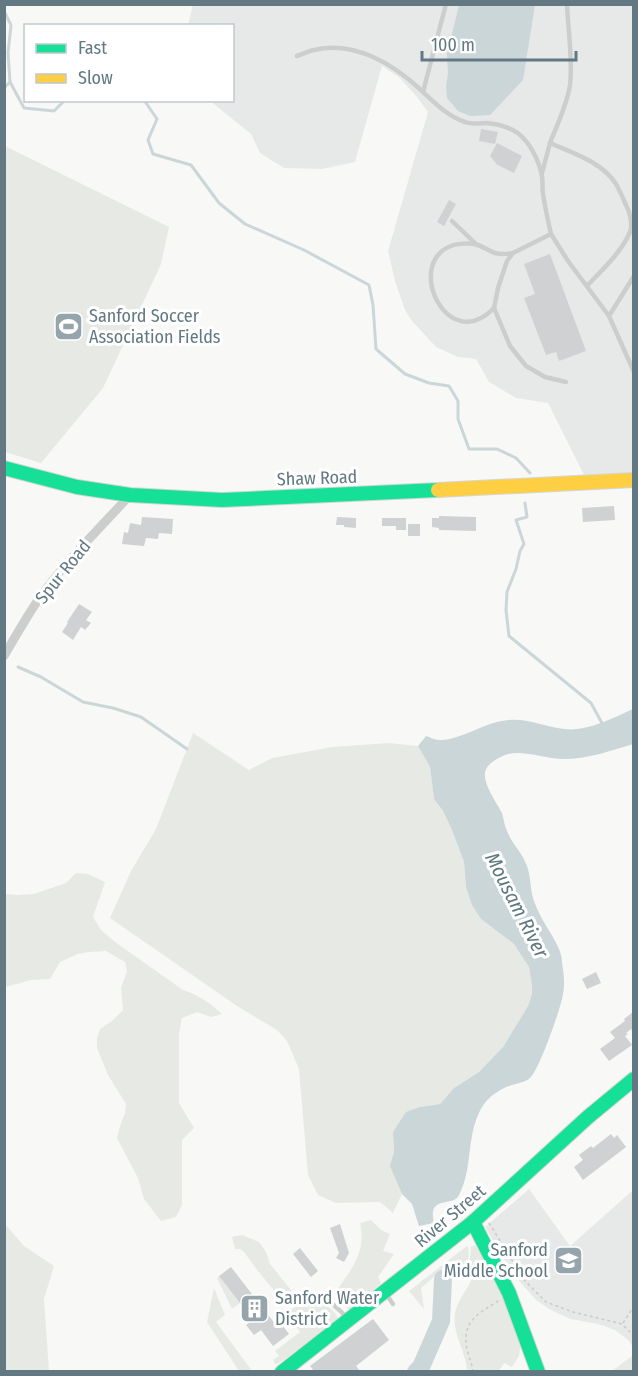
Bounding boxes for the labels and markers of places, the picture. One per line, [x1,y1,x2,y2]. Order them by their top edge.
place label: Sanford Soccer Association Fields [89,305,221,348]
sports icon: Sanford Soccer Association Fields [52,310,84,342]
place label: Sanford Middle School [444,1239,548,1282]
school or university icon: Sanford Middle School [553,1244,585,1276]
place label: Sanford Water District [275,1287,380,1330]
building icon: Sanford Water District [238,1292,270,1324]

